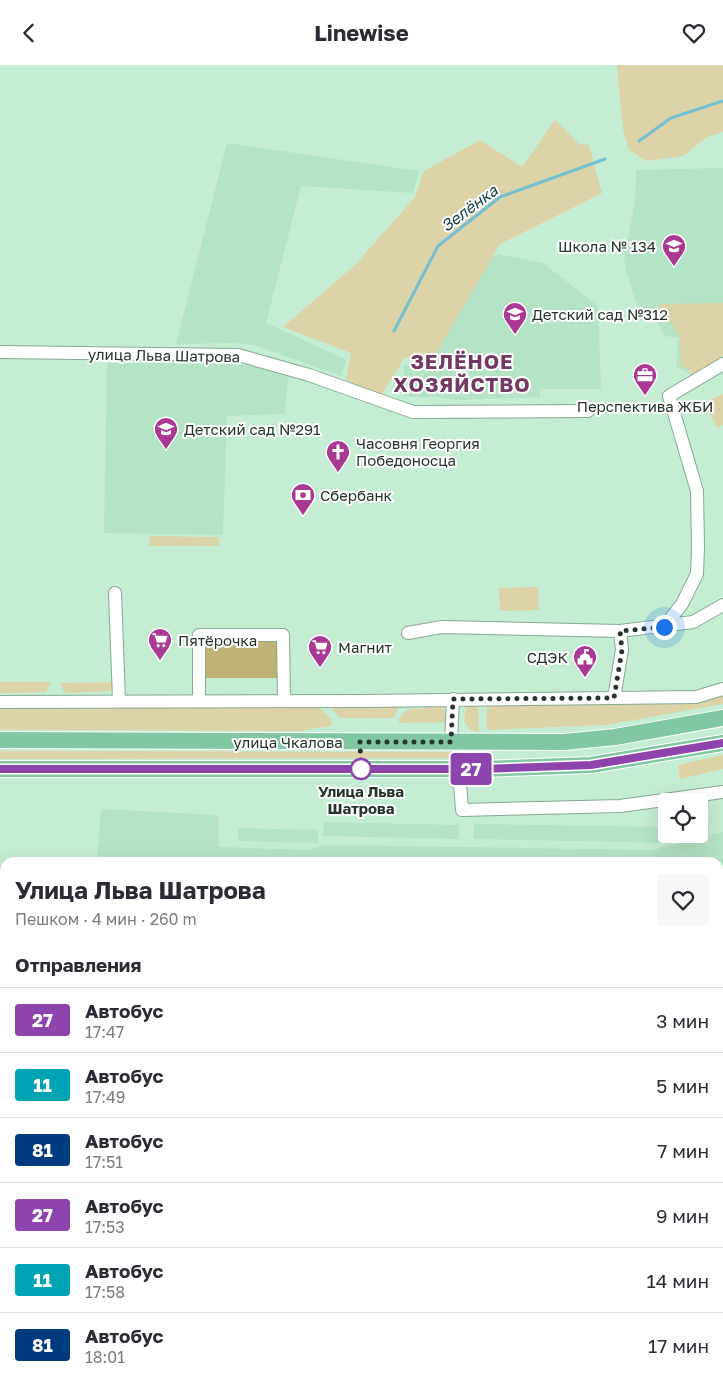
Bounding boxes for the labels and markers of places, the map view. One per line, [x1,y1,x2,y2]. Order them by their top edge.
school or university icon: Школа № 134 [661,233,687,267]
place label: Школа № 134 [558,237,656,255]
school or university icon: Детский сад №312 [502,301,528,335]
place label: Детский сад №312 [532,305,668,323]
office icon: Перспектива ЖБИ [632,362,658,396]
place label: Перспектива ЖБИ [577,397,713,415]
school or university icon: Детский сад №291 [153,416,179,450]
place label: Детский сад №291 [184,420,320,438]
place label: Часовня Георгия Победоносца [356,434,480,469]
church icon: Часовня Георгия Победоносца [325,439,351,473]
bank icon: Сбербанк [290,482,316,516]
place label: Сбербанк [320,486,393,504]
supermarket icon: Пятёрочка [147,627,173,661]
place label: Пятёрочка [178,631,257,649]
supermarket icon: Магнит [307,634,333,668]
place label: Магнит [338,638,393,656]
public building icon: СДЭК [572,644,598,678]
place label: СДЭК [527,648,568,666]
marker: Улица Льва Шатрова [350,758,372,780]
place label: Улица Льва Шатрова [318,782,404,817]

